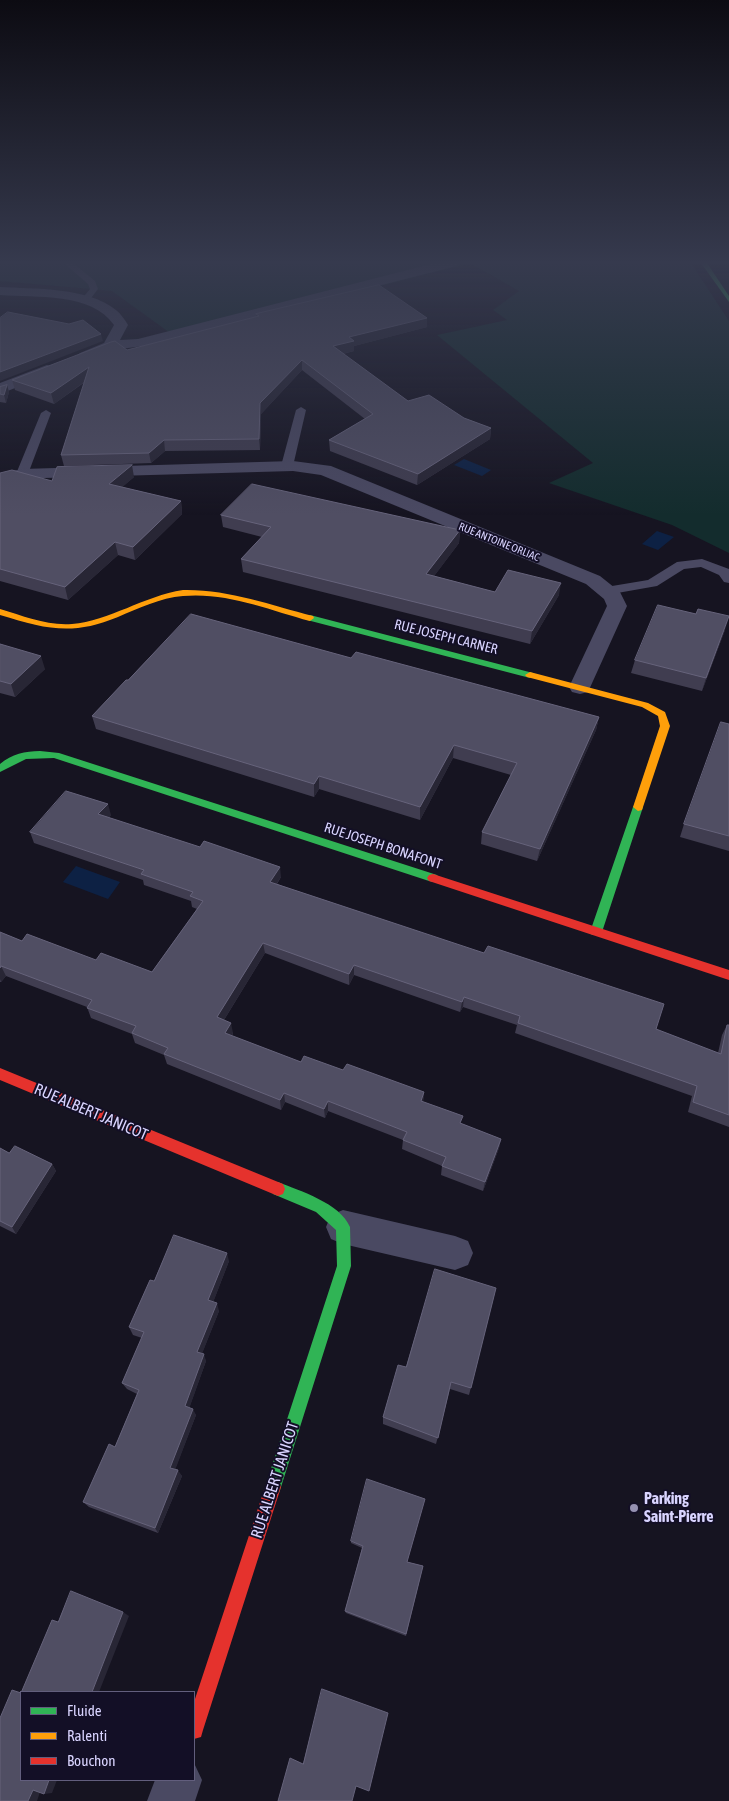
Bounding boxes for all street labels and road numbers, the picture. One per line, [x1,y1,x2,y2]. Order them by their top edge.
street label: RUE ANTOINE ORLIAC [457,520,541,564]
street label: RUE JOSEPH CARNER [393,616,499,658]
street label: RUE JOSEPH BONAFONT [322,819,444,873]
street label: RUE ALBERT JANICOT [31,1079,151,1145]
street label: RUE ALBERT JANICOT [247,1419,303,1541]

